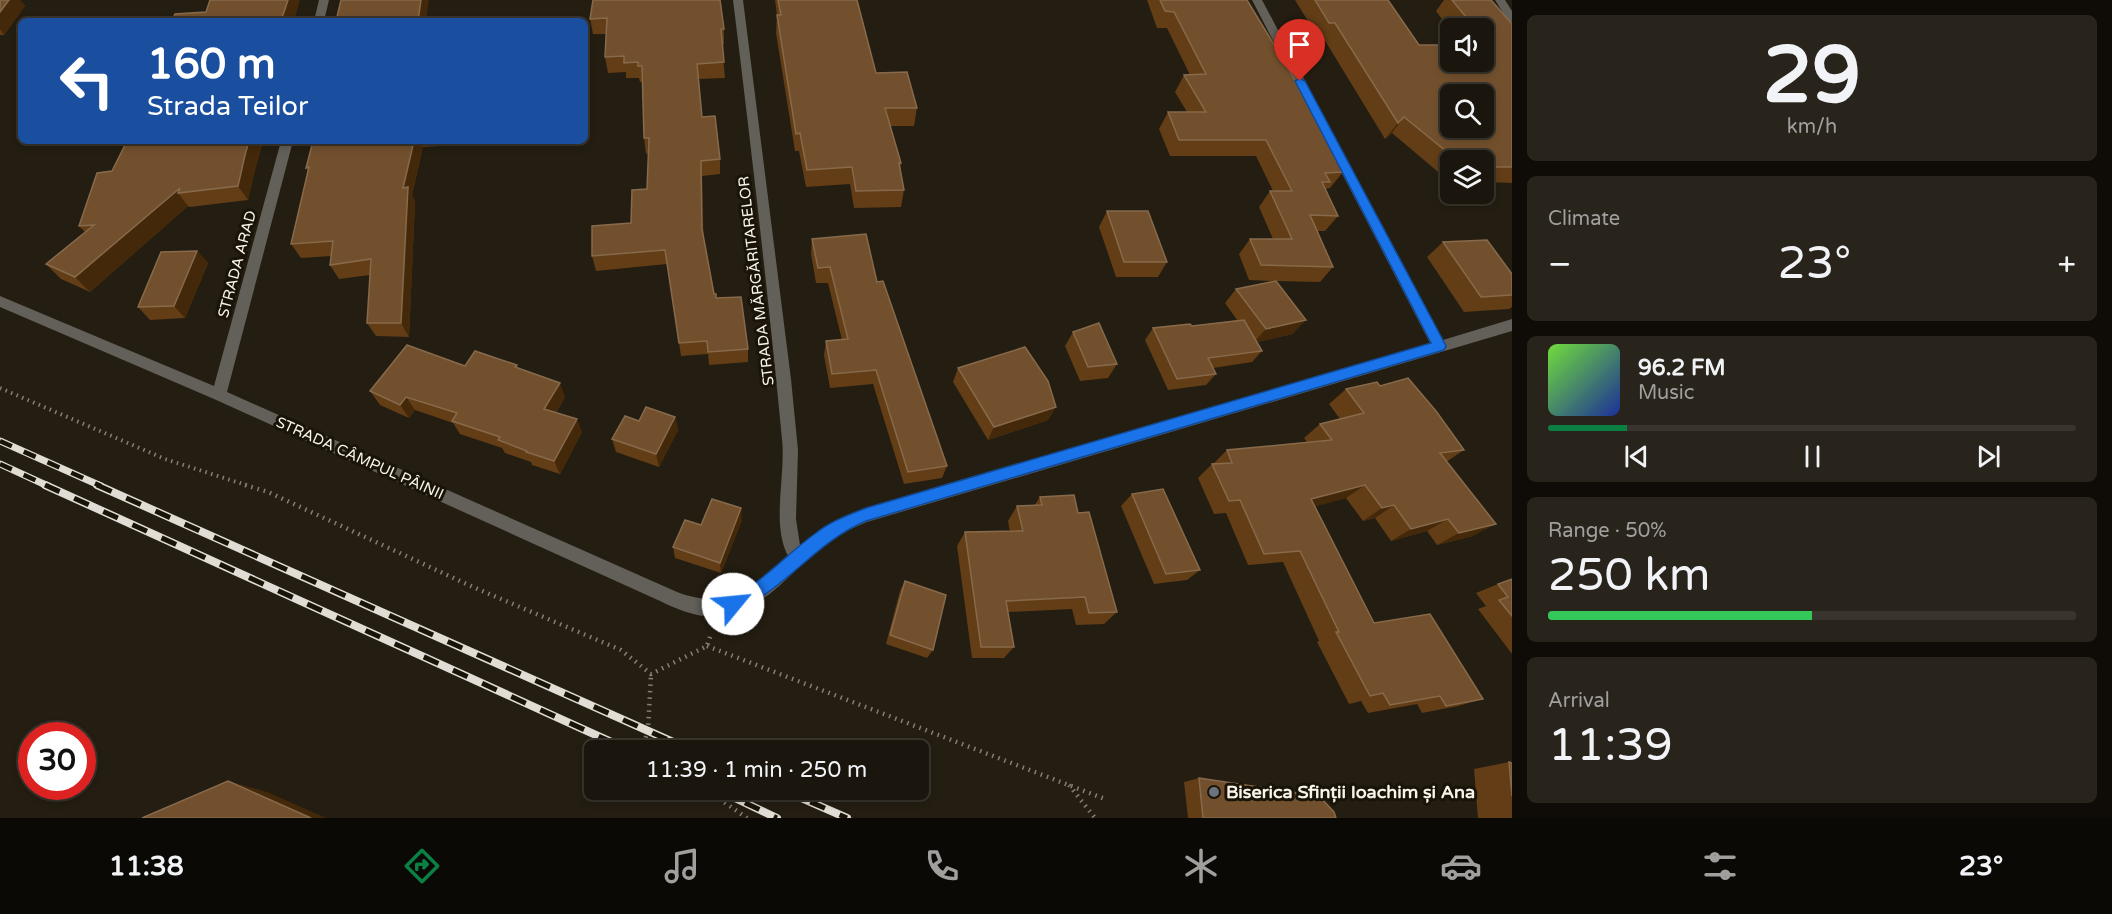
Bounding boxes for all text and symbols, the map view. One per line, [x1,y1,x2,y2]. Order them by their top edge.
map controls [1440,18,1494,204]
button: sound [1440,18,1494,72]
pin [1274,19,1325,81]
icon: arrive [1283,28,1316,61]
text: 29 [1763,29,1861,123]
text: 160 m [147,39,276,90]
icon: left [48,42,126,120]
button: search [1440,84,1494,138]
text: Strada Teilor [147,90,308,123]
text: km/h [1787,115,1837,139]
button: layers [1440,150,1494,204]
street label: STRADA MĂRGĂRITARELOR [734,175,778,387]
text: Climate [1548,207,1620,231]
street label: STRADA ARAD [214,208,260,320]
text: 23° [1778,237,1851,291]
text: − [1548,245,1572,284]
text: + [2057,245,2076,284]
text: 96.2 FM [1638,355,1726,381]
text: Music [1638,381,1694,405]
street label: STRADA CÂMPUL PÂINII [273,413,447,503]
icon: previous [1620,440,1653,473]
icon: pause [1796,440,1829,473]
icon: next [1972,440,2005,473]
text: Range · 50% [1548,519,1667,543]
text: 250 km [1548,549,1710,603]
position arrow [701,572,765,636]
text: Arrival [1548,689,1610,713]
text: 11:39 [1548,719,1673,773]
speed limit sign: 30 [18,722,96,800]
text: 11:39 · 1 min · 250 m [646,757,867,783]
place label: Biserica Sfinții Ioachim și Ana [1226,781,1475,803]
marker: Biserica Sfinții Ioachim și Ana [1207,785,1221,799]
icon: directions [401,845,443,887]
icon: music [661,845,703,887]
icon: phone [921,845,963,887]
icon: climate [1180,845,1222,887]
icon: car [1440,845,1482,887]
icon: filters [1699,845,1741,887]
text: 11:38 [109,850,184,883]
text: 23° [1959,850,2003,883]

